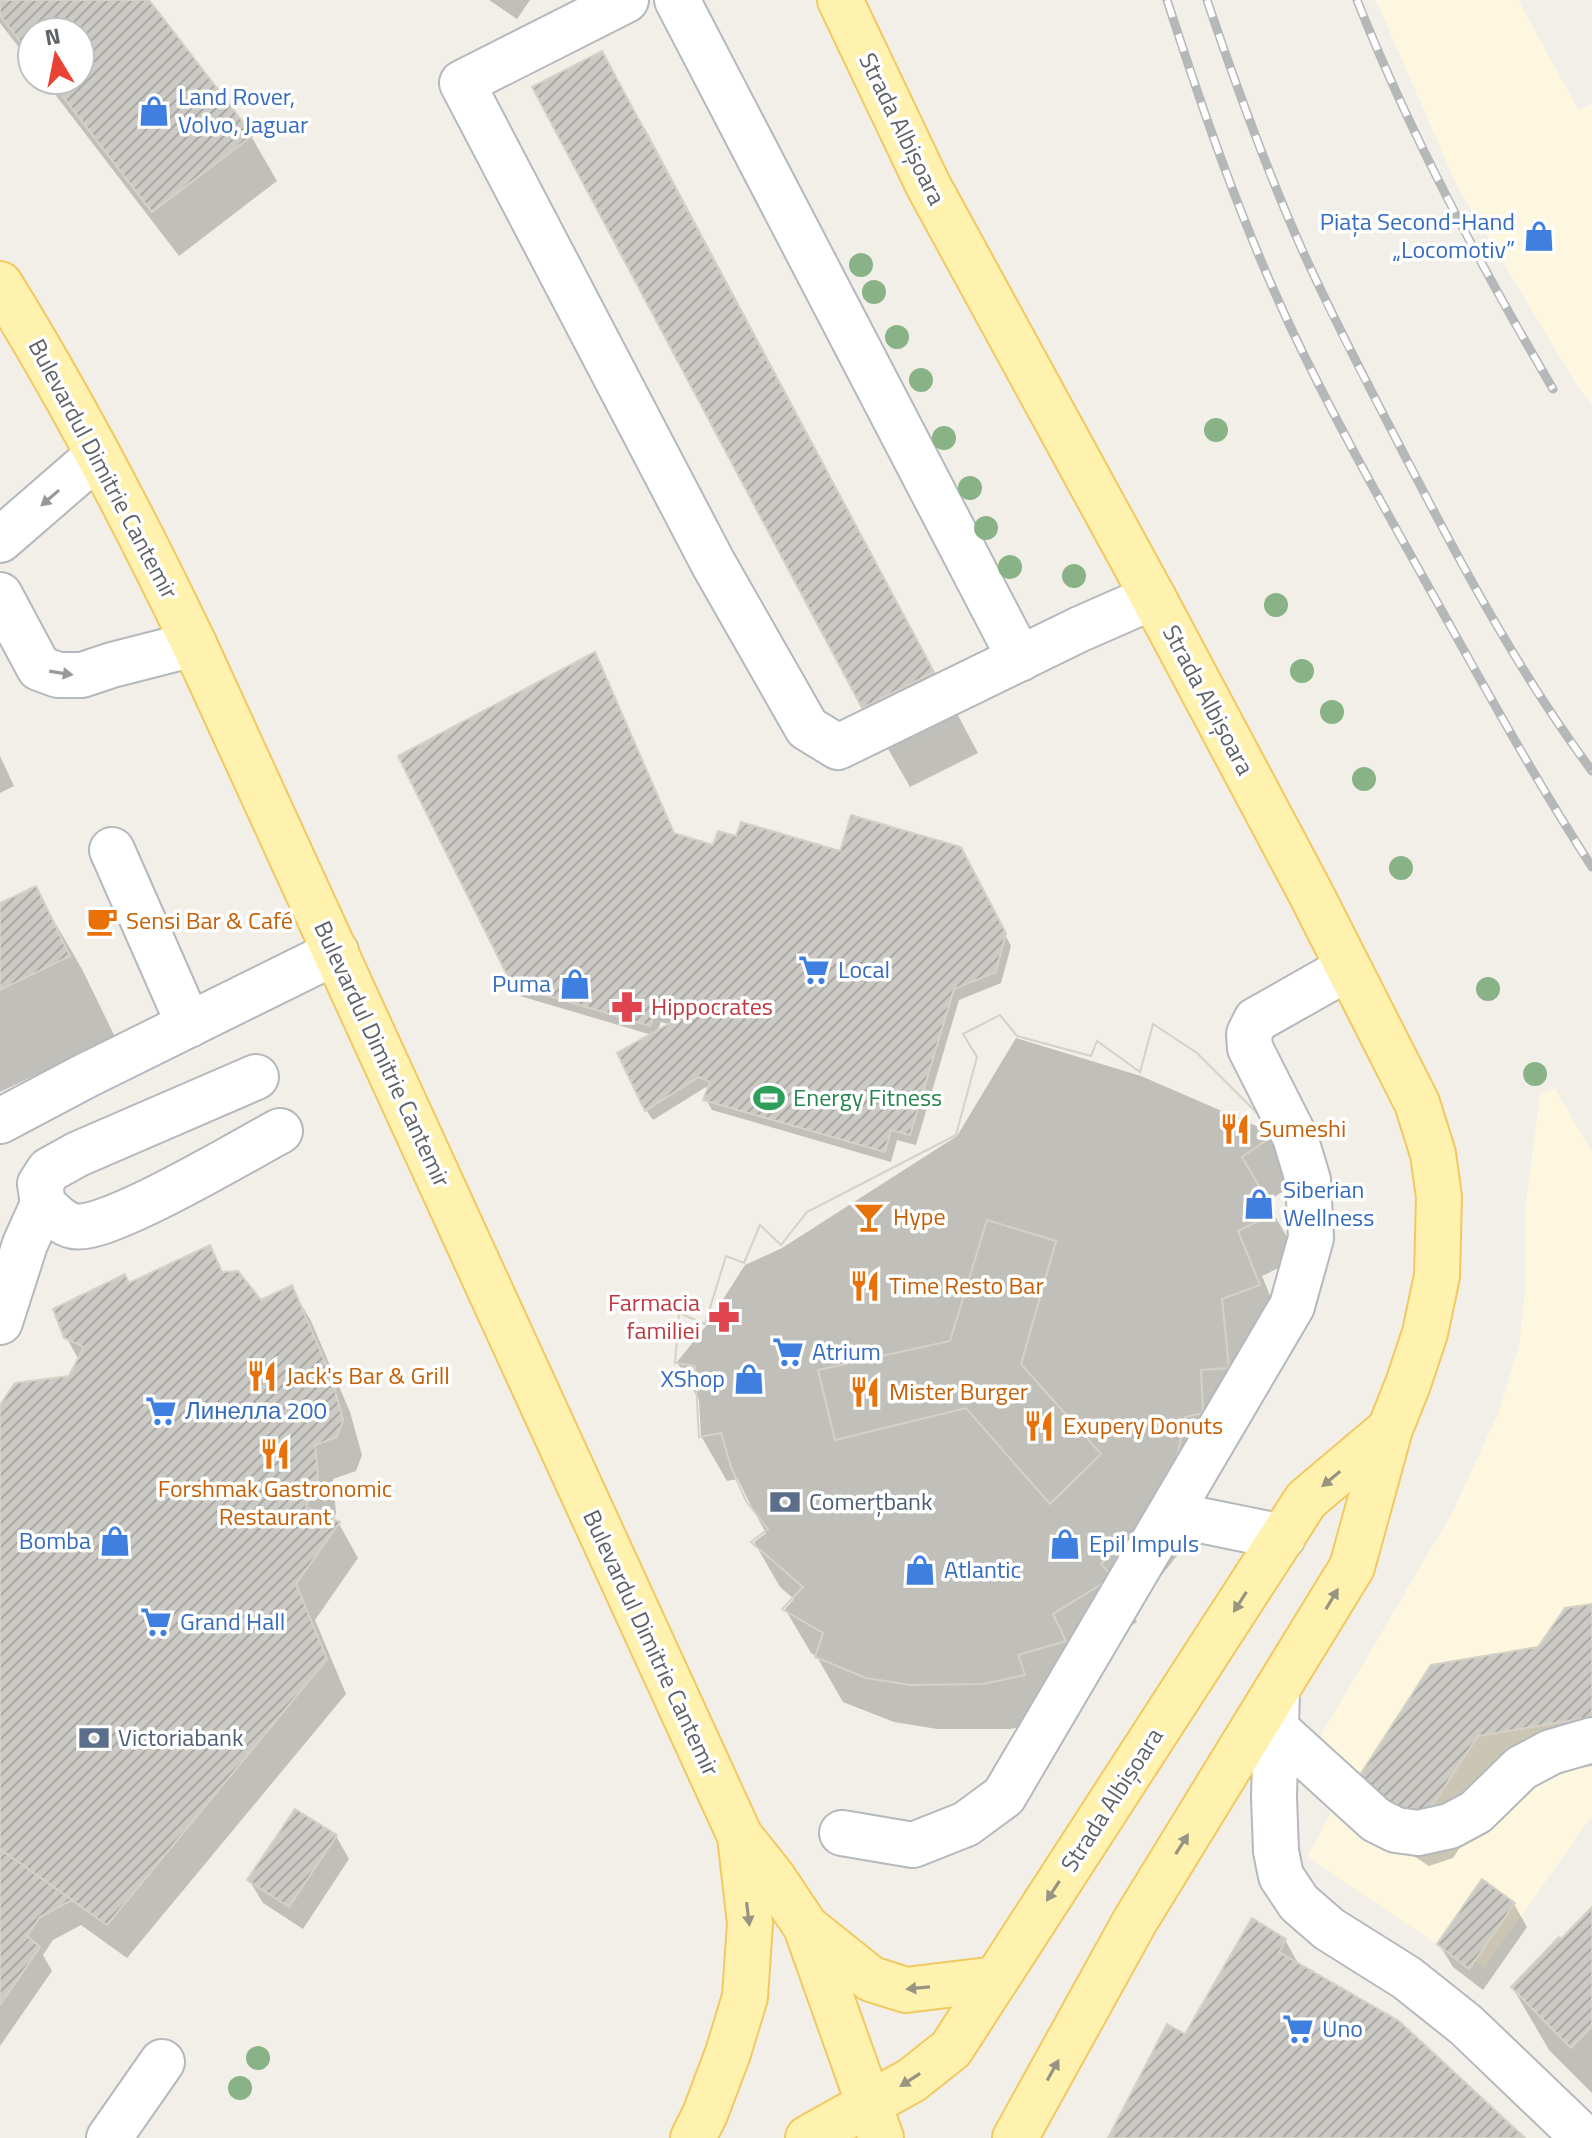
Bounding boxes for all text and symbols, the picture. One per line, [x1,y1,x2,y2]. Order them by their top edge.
north arrow [16,16,96,96]
text: N [42,18,63,54]
street label: Strada Albișoara [850,46,955,211]
place label: Land Rover, Volvo, Jaguar [178,78,308,142]
shop icon: Land Rover, Volvo, Jaguar [137,94,171,128]
place label: Piața Second-Hand „Locomotiv” [1320,203,1515,267]
shop icon: Piața Second-Hand „Locomotiv” [1522,219,1556,253]
street label: Bulevardul Dimitrie Cantemir [20,332,188,605]
one-way arrow [40,489,60,506]
street label: Strada Albișoara [1154,618,1264,781]
one-way arrow [49,667,74,680]
place label: Sensi Bar & Café [126,902,293,938]
cafe icon: Sensi Bar & Café [85,904,119,938]
street label: Bulevardul Dimitrie Cantemir [305,914,461,1193]
place label: Local [838,951,890,987]
supermarket icon: Local [797,953,831,987]
place label: Puma [492,965,551,1001]
shop icon: Puma [558,967,592,1001]
place label: Hippocrates [651,988,773,1024]
pharmacy icon: Hippocrates [610,990,644,1024]
place label: Energy Fitness [793,1079,942,1115]
sports icon: Energy Fitness [752,1081,786,1115]
place label: Sumeshi [1259,1110,1346,1146]
restaurant icon: Sumeshi [1218,1112,1252,1146]
place label: Siberian Wellness [1283,1171,1374,1235]
shop icon: Siberian Wellness [1242,1187,1276,1221]
place label: Hype [893,1198,946,1234]
bar icon: Hype [852,1200,886,1234]
place label: Time Resto Bar [889,1267,1044,1303]
restaurant icon: Time Resto Bar [848,1269,882,1303]
place label: Farmacia familiei [608,1284,700,1348]
pharmacy icon: Farmacia familiei [707,1300,741,1334]
place label: Atrium [812,1333,881,1369]
supermarket icon: Atrium [771,1335,805,1369]
place label: Jack's Bar & Grill [286,1357,450,1393]
restaurant icon: Jack's Bar & Grill [245,1359,279,1393]
place label: XShop [660,1360,725,1396]
shop icon: XShop [732,1362,766,1396]
place label: Mister Burger [889,1373,1028,1409]
restaurant icon: Mister Burger [848,1375,882,1409]
place label: Линелла 200 [185,1392,327,1428]
supermarket icon: Линелла 200 [144,1394,178,1428]
place label: Exupery Donuts [1063,1407,1223,1443]
restaurant icon: Exupery Donuts [1022,1409,1056,1443]
restaurant icon: Forshmak Gastronomic Restaurant [258,1437,292,1471]
place label: Forshmak Gastronomic Restaurant [158,1470,392,1534]
one-way arrow [1322,1470,1342,1487]
place label: Comerțbank [809,1483,933,1519]
bank icon: Comerțbank [768,1485,802,1519]
street label: Bulevardul Dimitrie Cantemir [574,1503,730,1782]
place label: Bomba [19,1522,91,1558]
shop icon: Bomba [98,1524,132,1558]
place label: Epil Impuls [1089,1525,1199,1561]
shop icon: Epil Impuls [1048,1527,1082,1561]
place label: Atlantic [944,1551,1021,1587]
shop icon: Atlantic [903,1553,937,1587]
one-way arrow [1325,1588,1339,1610]
one-way arrow [1234,1591,1248,1613]
place label: Grand Hall [180,1603,285,1639]
supermarket icon: Grand Hall [139,1605,173,1639]
place label: Victoriabank [118,1719,244,1755]
street label: Strada Albișoara [1051,1720,1171,1879]
bank icon: Victoriabank [77,1721,111,1755]
one-way arrow [1175,1833,1189,1855]
one-way arrow [1046,1880,1061,1902]
one-way arrow [741,1902,754,1927]
one-way arrow [905,1982,930,1995]
place label: Uno [1322,2010,1363,2046]
supermarket icon: Uno [1281,2012,1315,2046]
one-way arrow [1046,2058,1059,2081]
one-way arrow [899,2072,921,2086]

